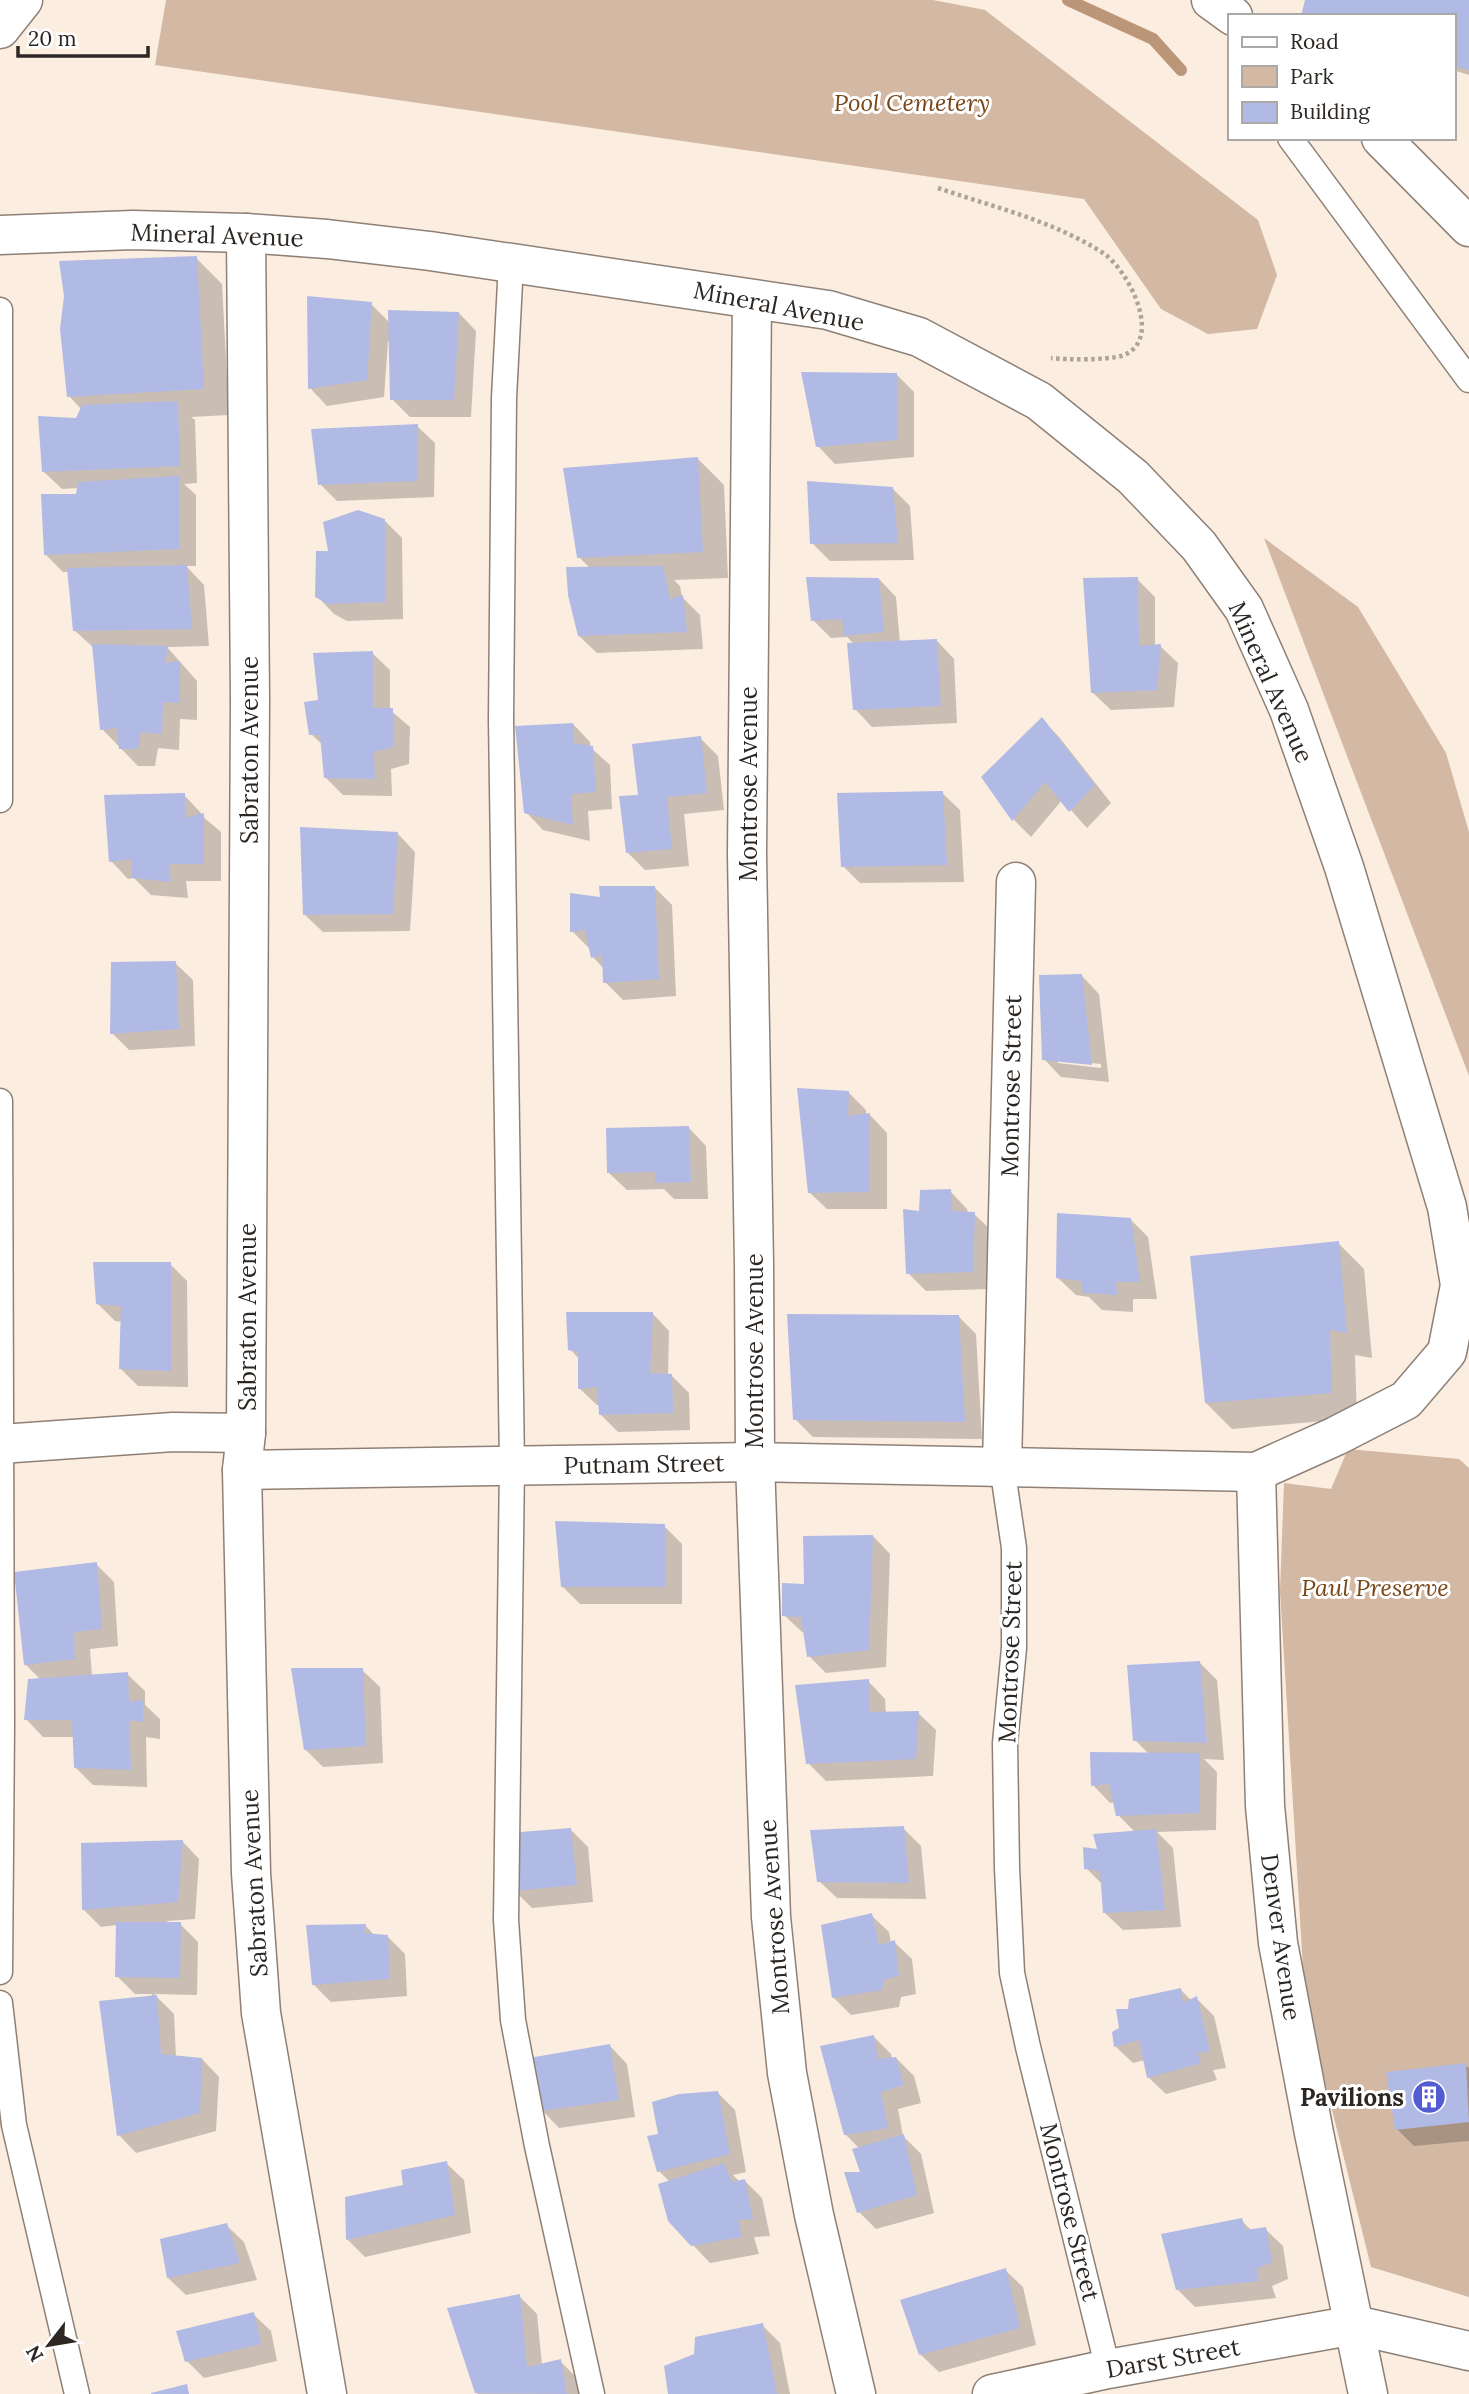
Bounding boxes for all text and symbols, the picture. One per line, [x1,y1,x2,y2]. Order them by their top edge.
scale bar [18,14,147,58]
legend [1228,14,1455,140]
text: 20 m [28,25,77,52]
text: Road [1290,28,1339,55]
text: Park [1290,63,1334,90]
park label: Pool Cemetery [834,87,990,118]
text: Building [1290,98,1370,125]
street label: Mineral Avenue [130,216,304,254]
street label: Mineral Avenue [691,274,867,338]
street label: Mineral Avenue [1222,597,1320,767]
street label: Sabraton Avenue [234,656,265,844]
street label: Montrose Avenue [733,686,764,882]
street label: Montrose Street [994,994,1028,1177]
street label: Sabraton Avenue [232,1223,263,1411]
street label: Montrose Avenue [739,1253,770,1449]
street label: Putnam Street [563,1447,725,1481]
street label: Montrose Street [991,1560,1029,1744]
park label: Paul Preserve [1301,1572,1449,1603]
street label: Sabraton Avenue [234,1788,274,1978]
street label: Montrose Avenue [752,1818,796,2016]
street label: Denver Avenue [1254,1852,1308,2022]
building icon: Pavilions [1410,2078,1448,2116]
place label: Pavilions [1300,2082,1404,2113]
street label: Montrose Street [1033,2120,1107,2305]
north arrow [14,2310,84,2380]
street label: Darst Street [1104,2331,1243,2385]
text: N [20,2341,48,2366]

